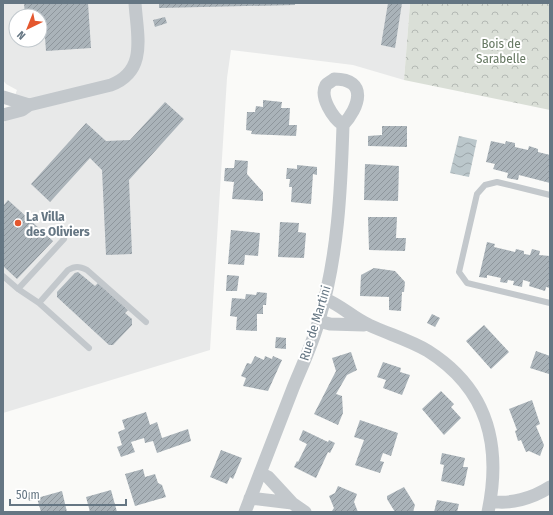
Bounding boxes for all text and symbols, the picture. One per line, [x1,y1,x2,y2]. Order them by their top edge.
north arrow [8,8,48,48]
text: N [15,28,28,42]
park label: Bois de Sarabelle [476,36,526,66]
place label: La Villa des Oliviers [26,209,90,239]
marker: La Villa des Oliviers [13,218,23,228]
street label: Rue de Martini [296,284,334,362]
scale bar [10,481,126,507]
text: 50 m [16,488,40,502]

